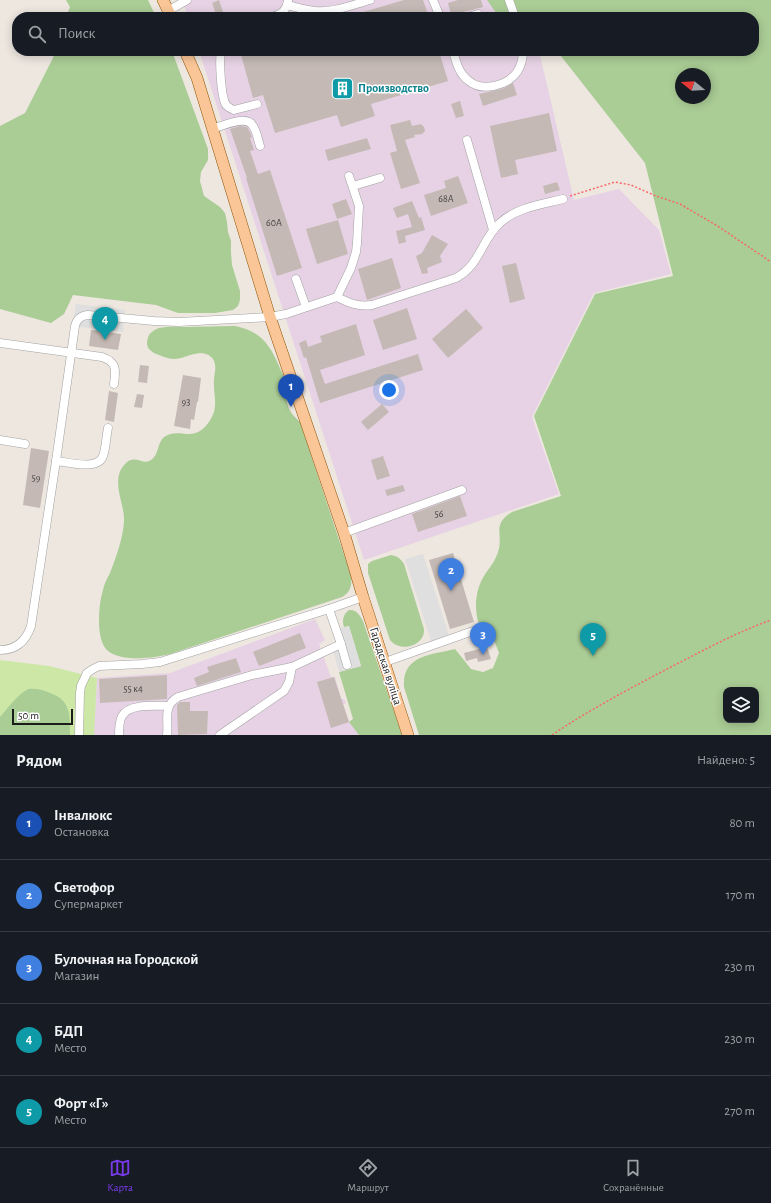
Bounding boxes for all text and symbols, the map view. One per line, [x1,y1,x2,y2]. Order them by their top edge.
search box [12,12,759,56]
icon: search [26,23,48,45]
text: Поиск [58,26,96,41]
north arrow [675,68,711,104]
building icon: Производство [330,75,356,101]
place label: Производство [358,82,429,94]
house number: 68А [438,194,454,204]
house number: 60А [266,218,282,228]
pin: 4 [92,307,118,340]
pin: 1 [278,374,304,407]
your location [379,380,399,400]
house number: 93 [182,397,190,407]
house number: 59 [32,473,41,483]
house number: 56 [435,509,444,519]
pin: 2 [438,558,464,591]
pin: 3 [470,622,496,655]
pin: 5 [580,623,606,656]
street label: Гарадская вуліца [367,626,404,707]
house number: 55 к4 [123,684,143,694]
map controls [723,687,759,723]
button: layers [723,687,759,723]
scale bar [12,707,73,726]
text: 50 m [18,710,39,721]
text: Рядом [16,752,62,769]
text: Найдено: 5 [697,754,755,767]
text: Інвалюкс [54,808,112,823]
text: 1 [27,817,31,830]
text: 80 m [729,817,755,830]
text: Остановка [54,826,109,839]
text: Светофор [54,880,115,895]
text: 2 [26,889,32,902]
text: 170 m [726,889,755,902]
text: Супермаркет [54,898,123,911]
text: Булочная на Городской [54,952,198,967]
text: 3 [26,961,32,974]
text: 230 m [724,961,755,974]
text: Магазин [54,970,100,983]
text: БДП [54,1024,83,1039]
text: 4 [26,1033,32,1046]
text: 230 m [724,1033,755,1046]
text: Место [54,1042,86,1055]
text: Форт «Г» [54,1096,109,1111]
text: 5 [26,1105,32,1118]
text: 270 m [724,1105,755,1118]
text: Место [54,1114,86,1127]
tab: Карта [107,1157,133,1194]
tab: Маршрут [347,1157,389,1194]
tab: Сохранённые [603,1157,664,1194]

